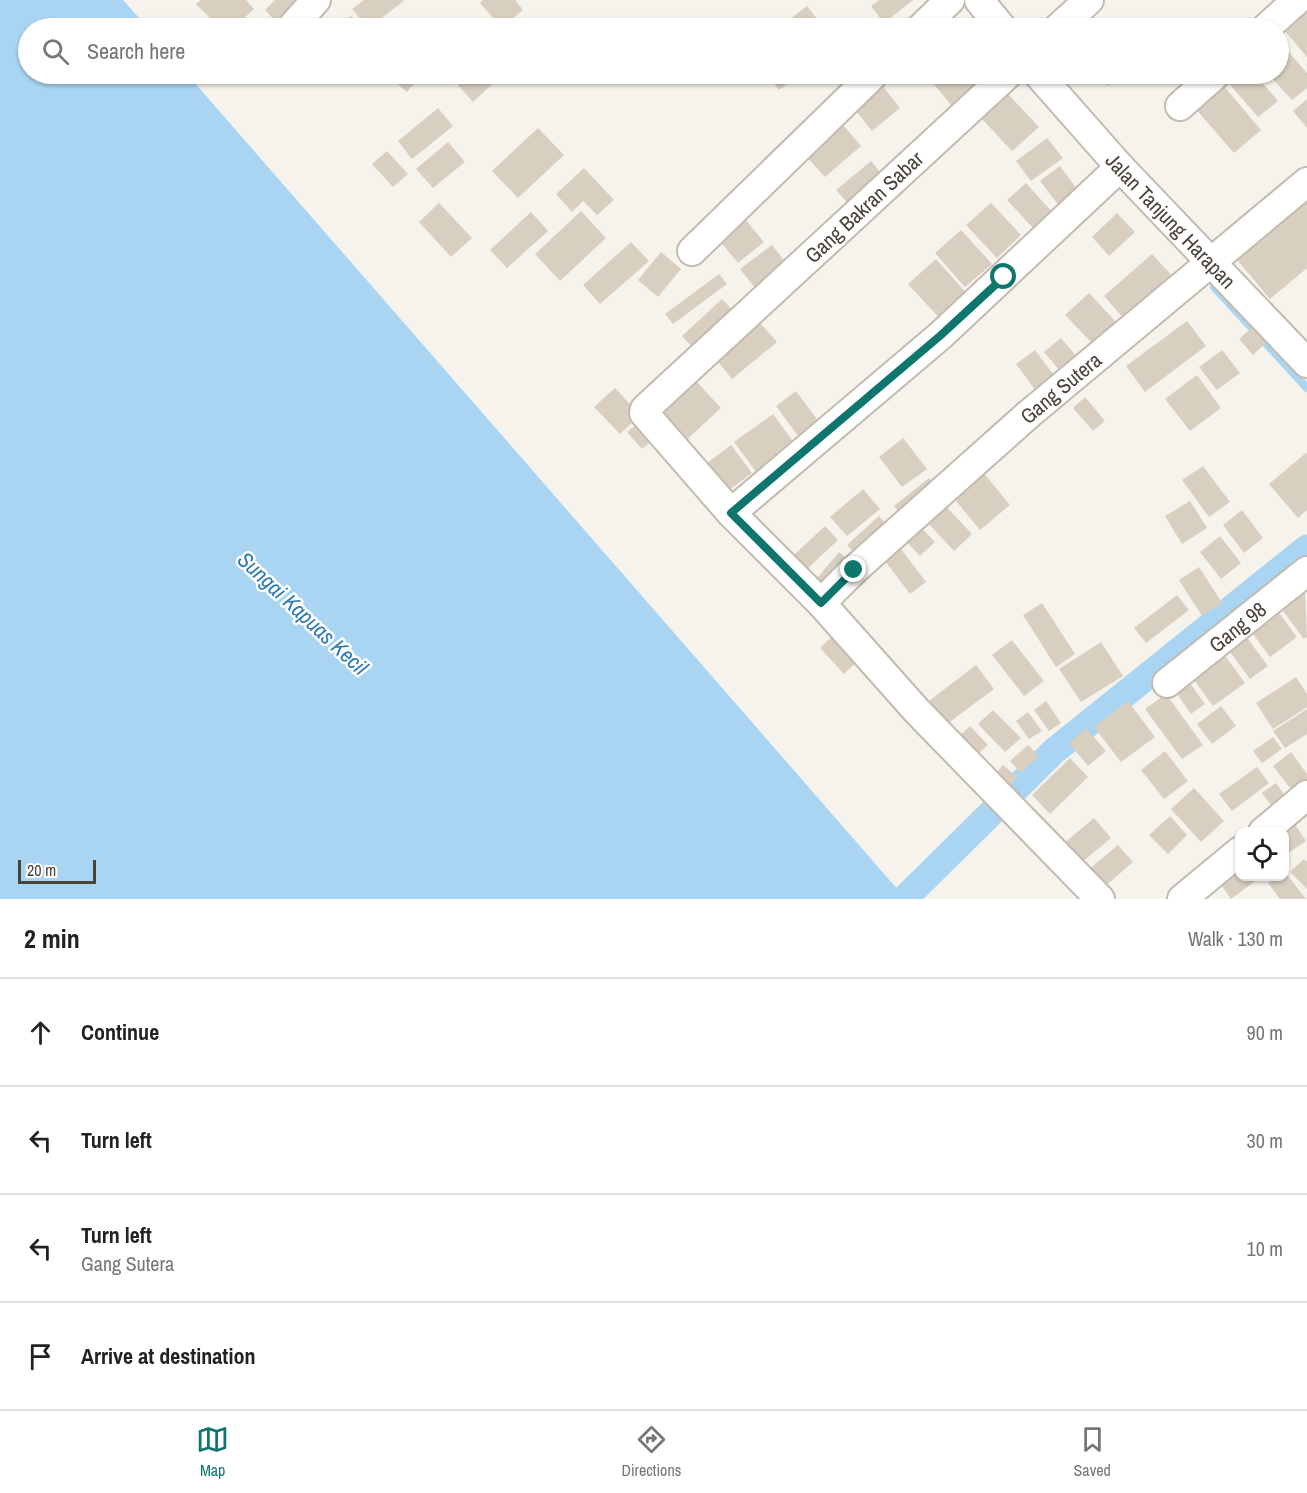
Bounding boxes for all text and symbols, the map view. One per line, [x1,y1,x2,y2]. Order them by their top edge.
search box [18,18,1289,84]
icon: search [39,35,72,68]
text: Search here [87,36,185,66]
street label: Gang Bakran Sabar [798,144,930,270]
street label: Jalan Tanjung Harapan [1099,146,1243,295]
route start [990,263,1016,289]
street label: Gang Sutera [1013,345,1108,430]
water label: Sungai Kapuas Kecil [231,545,376,682]
route end [840,556,866,582]
street label: Gang 98 [1202,595,1272,659]
map controls [1235,827,1289,881]
button: locate [1235,827,1289,881]
scale bar [18,857,96,884]
text: 20 m [27,859,56,881]
text: 2 min [24,921,80,956]
text: Walk · 130 m [1188,925,1283,952]
icon: ahead [24,1016,57,1049]
text: Continue [81,1017,159,1047]
text: 90 m [1247,1019,1283,1046]
icon: left [24,1124,57,1157]
text: Turn left [81,1125,152,1155]
text: 30 m [1247,1127,1283,1154]
text: Turn left [81,1220,152,1250]
icon: left [24,1232,57,1265]
text: 10 m [1247,1235,1283,1262]
text: Gang Sutera [81,1250,174,1277]
icon: arrive [24,1340,57,1373]
text: Arrive at destination [81,1341,255,1371]
tab: Map [196,1423,229,1481]
tab: Directions [621,1423,681,1481]
tab: Saved [1074,1423,1111,1481]

